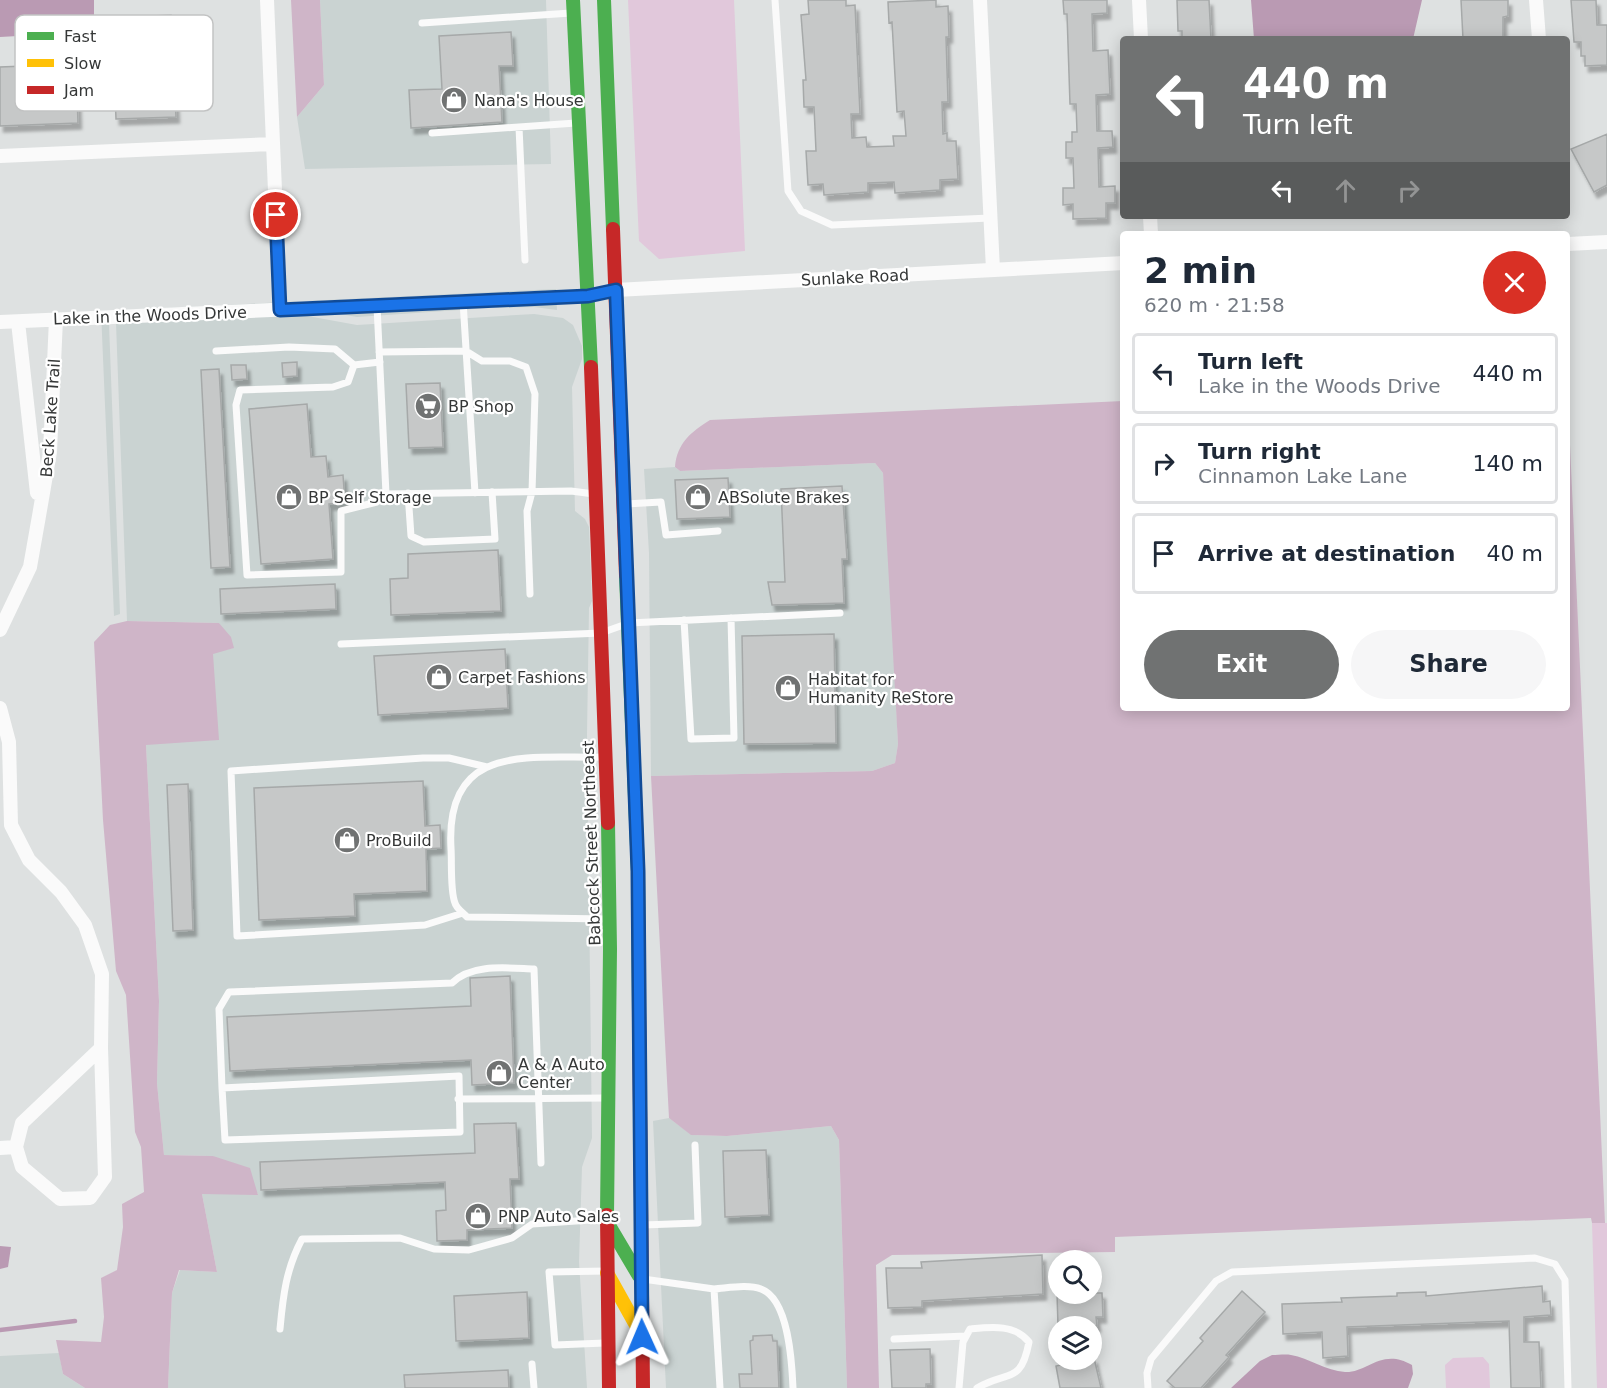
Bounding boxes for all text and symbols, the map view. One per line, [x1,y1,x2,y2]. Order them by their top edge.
legend [15,15,213,111]
text: Fast [64,27,96,46]
text: Slow [64,54,101,73]
text: 440 m [1243,59,1389,108]
icon: left [1144,60,1222,138]
text: Jam [63,81,94,100]
shop icon: Nana's House [439,85,469,115]
place label: Nana's House [474,91,584,110]
text: Turn left [1243,109,1353,140]
icon: left [1266,174,1299,207]
icon: ahead [1329,174,1362,207]
icon: right [1392,174,1425,207]
pin [250,189,301,240]
icon: arrive [259,198,292,231]
text: 2 min [1144,250,1257,291]
button: close [1483,251,1546,314]
street label: Sunlake Road [800,265,910,290]
text: 620 m · 21:58 [1144,293,1285,317]
street label: Lake in the Woods Drive [53,303,247,328]
text: Turn left [1198,349,1303,374]
icon: left [1147,357,1180,390]
street label: Beck Lake Trail [37,358,64,478]
text: 440 m [1473,361,1543,386]
text: Lake in the Woods Drive [1198,374,1441,398]
supermarket icon: BP Shop [413,391,443,421]
place label: BP Shop [448,397,514,416]
text: Turn right [1198,439,1321,464]
icon: right [1147,447,1180,480]
text: 140 m [1473,451,1543,476]
text: Cinnamon Lake Lane [1198,464,1407,488]
shop icon: BP Self Storage [274,482,304,512]
shop icon: ABSolute Brakes [683,482,713,512]
place label: BP Self Storage [308,488,431,507]
place label: ABSolute Brakes [718,488,850,507]
icon: arrive [1147,537,1180,570]
text: Arrive at destination [1198,541,1455,566]
text: 40 m [1487,541,1543,566]
button: Exit [1144,630,1339,699]
button: Share [1351,630,1546,699]
shop icon: Carpet Fashions [424,662,454,692]
place label: Carpet Fashions [458,668,586,687]
place label: Habitat for Humanity ReStore [808,670,954,707]
shop icon: Habitat for Humanity ReStore [773,673,803,703]
street label: Babcock Street Northeast [578,740,605,946]
shop icon: ProBuild [332,825,362,855]
place label: ProBuild [366,831,432,850]
place label: A & A Auto Center [518,1055,605,1092]
shop icon: A & A Auto Center [484,1058,514,1088]
shop icon: PNP Auto Sales [463,1201,493,1231]
place label: PNP Auto Sales [498,1207,619,1226]
map controls [1048,1250,1102,1370]
button: search [1048,1250,1102,1304]
position arrow [610,1305,674,1369]
button: layers [1048,1316,1102,1370]

